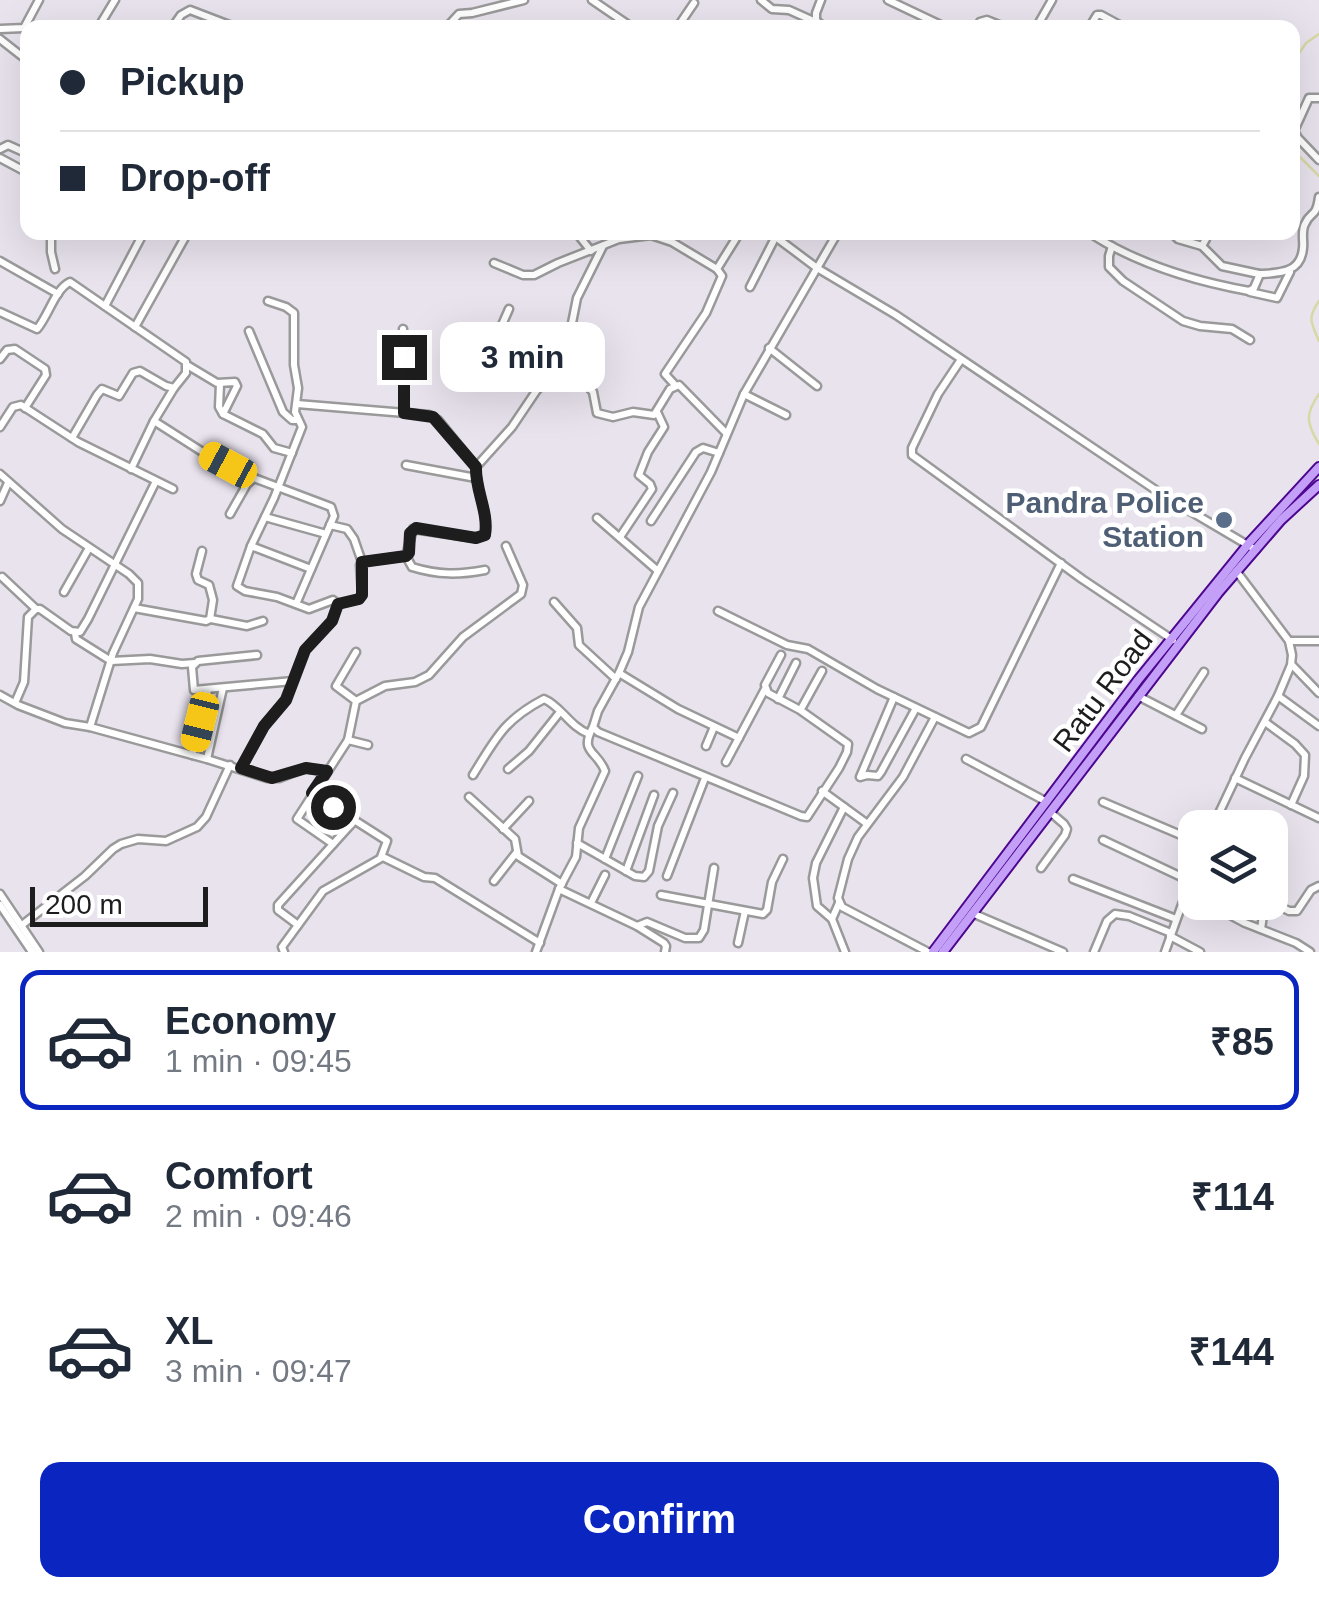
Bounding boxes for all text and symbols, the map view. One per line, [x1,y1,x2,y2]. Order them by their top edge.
text: Pickup [120,61,245,103]
text: Drop-off [120,157,270,199]
callout: 3 min [439,322,604,392]
route end [382,335,427,380]
text: 3 min [481,339,564,375]
car [194,438,262,492]
place label: Pandra Police Station [1006,486,1204,553]
marker: Pandra Police Station [1213,509,1235,531]
street label: Ratu Road [1046,623,1159,758]
car [178,689,222,755]
route start [311,785,356,830]
map controls [1178,810,1288,920]
button: layers [1178,810,1288,920]
scale bar [30,882,208,926]
text: 200 m [45,889,123,920]
icon: car [45,995,135,1085]
text: Economy [165,1000,336,1042]
text: ₹85 [1210,1021,1274,1063]
text: 1 min · 09:45 [165,1043,352,1079]
icon: car [45,1150,135,1240]
text: Comfort [165,1155,313,1197]
text: ₹114 [1191,1176,1274,1218]
text: 2 min · 09:46 [165,1198,352,1234]
icon: car [45,1305,135,1395]
text: XL [165,1310,214,1352]
text: ₹144 [1189,1331,1274,1373]
text: 3 min · 09:47 [165,1353,352,1389]
button: Confirm [40,1462,1279,1577]

